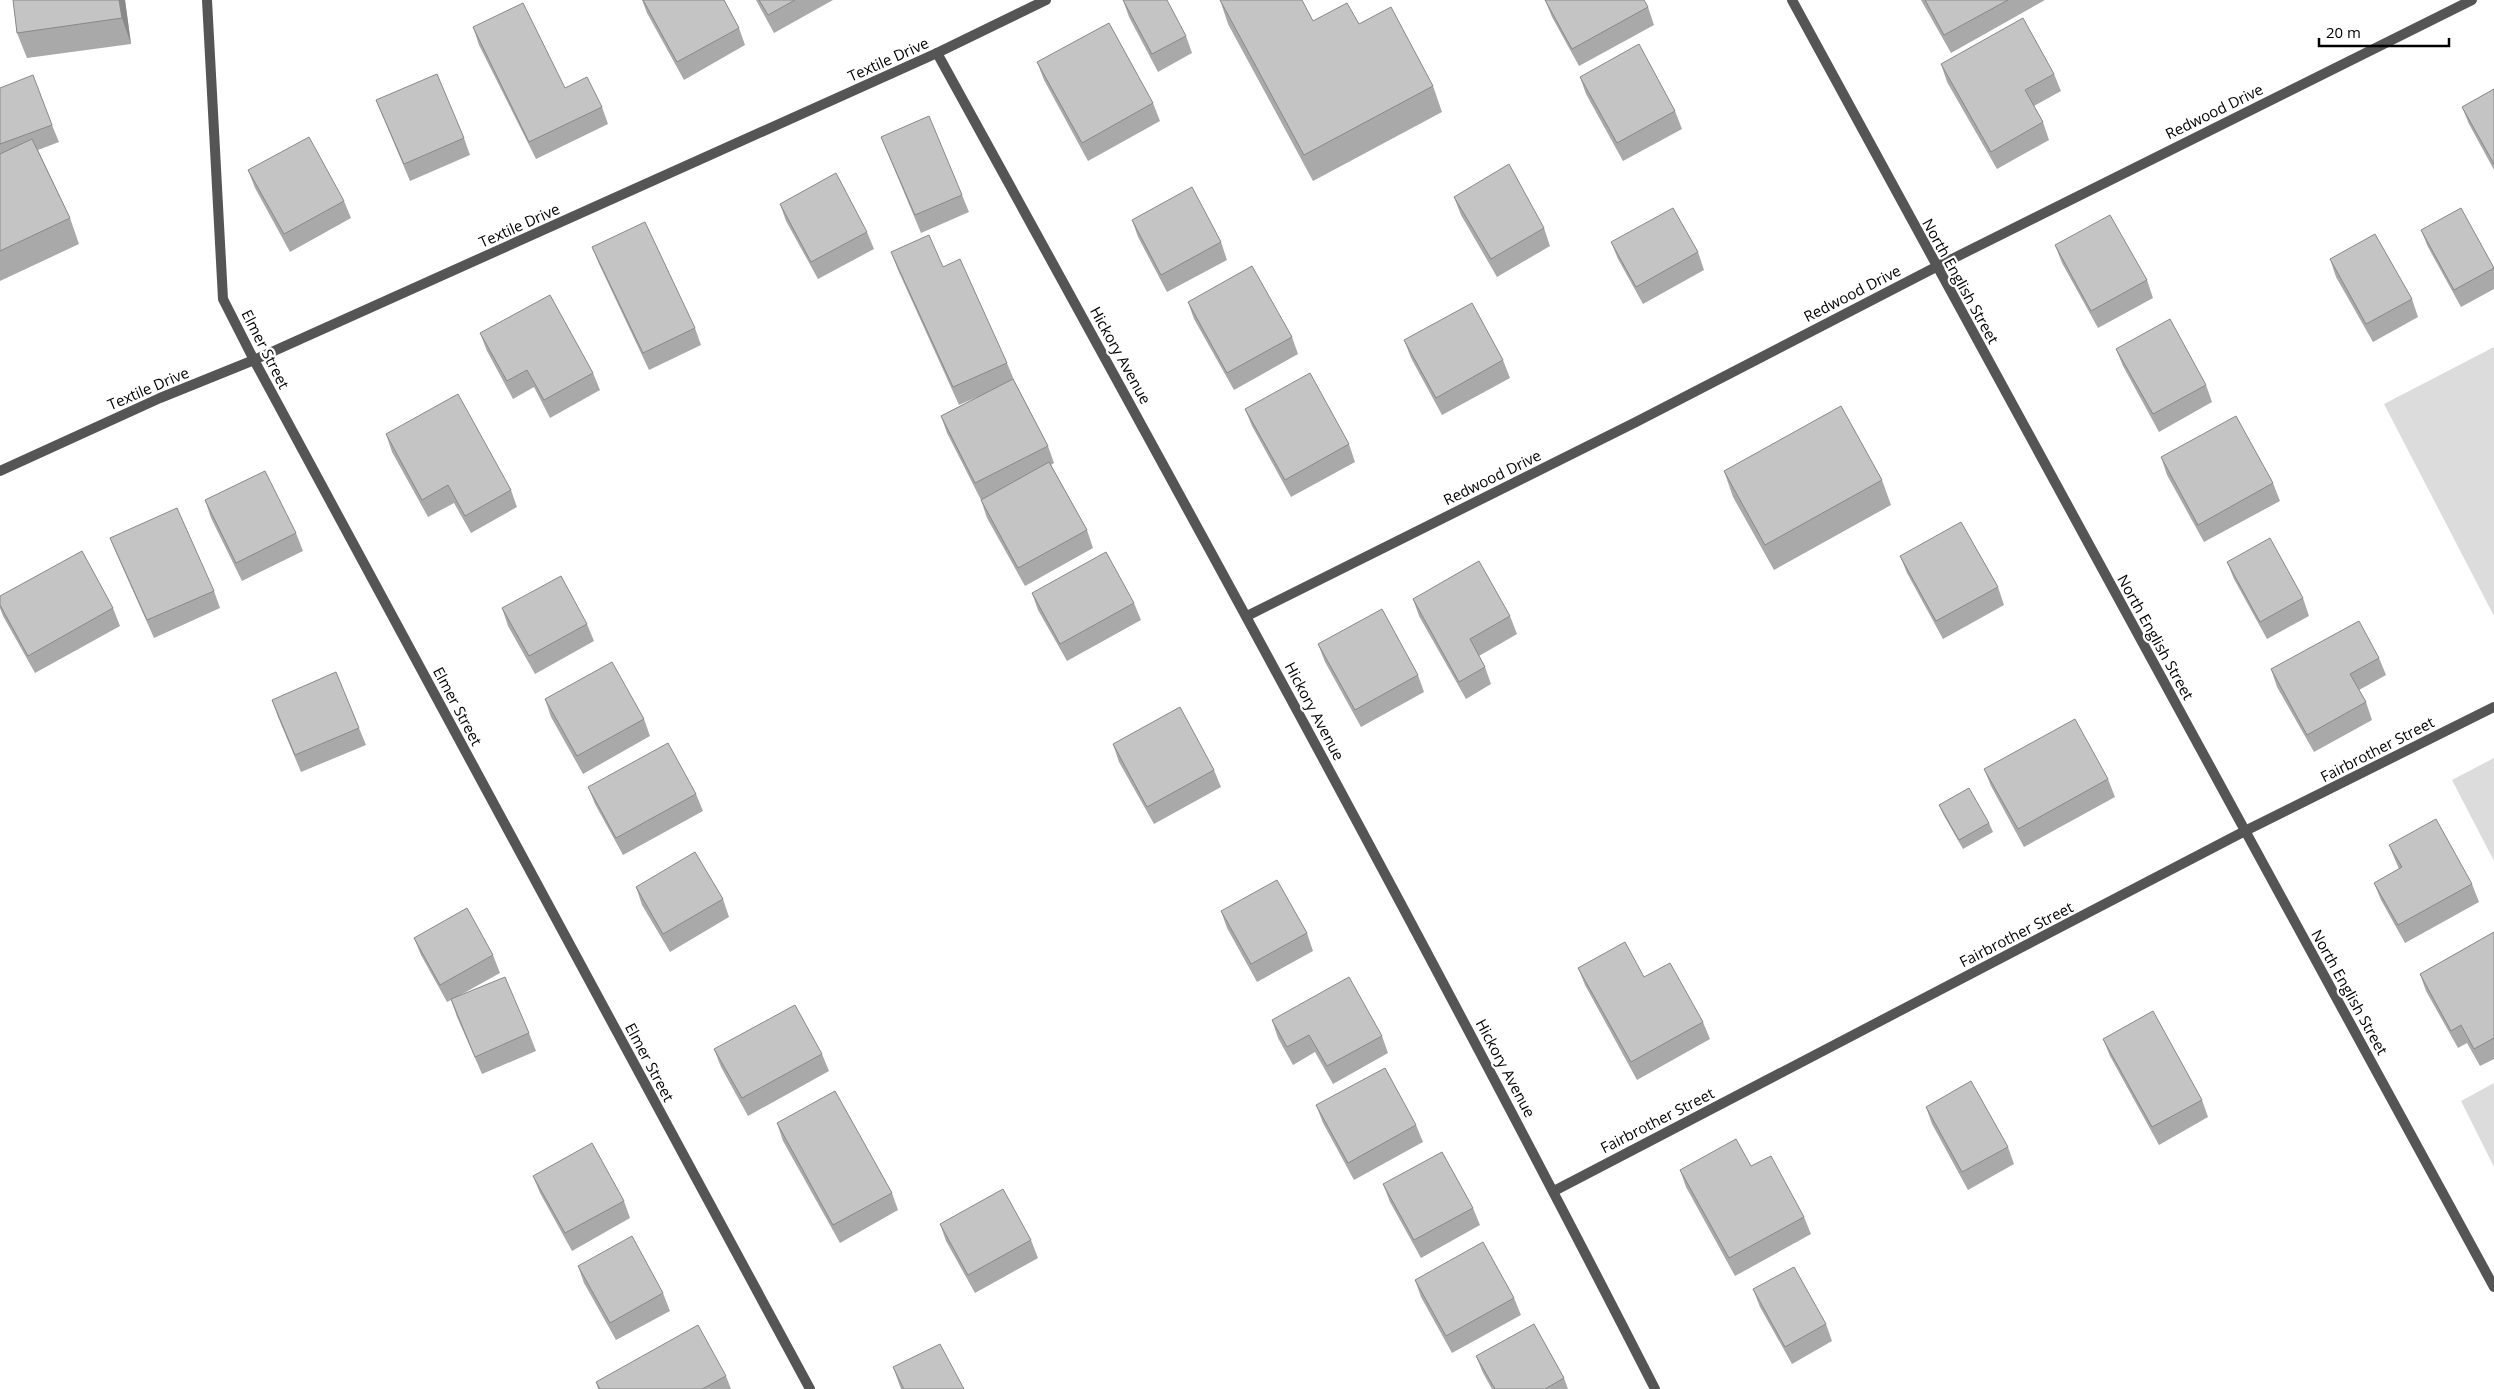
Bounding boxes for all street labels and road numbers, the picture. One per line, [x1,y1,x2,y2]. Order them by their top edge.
street label: Textile Drive [844,32,932,86]
street label: Redwood Drive [2162,79,2266,143]
street label: Textile Drive [475,198,563,252]
street label: North English Street [1918,215,2004,347]
street label: Redwood Drive [1800,260,1904,326]
street label: Hickory Avenue [1086,303,1156,407]
street label: Elmer Street [237,306,295,392]
street label: Textile Drive [104,362,192,414]
street label: Redwood Drive [1440,445,1544,509]
street label: North English Street [2113,571,2199,703]
street label: Hickory Avenue [1281,658,1349,764]
street label: Elmer Street [429,663,487,749]
street label: Fairbrother Street [2317,712,2437,786]
street label: Fairbrother Street [1956,897,2076,971]
street label: North English Street [2307,926,2393,1058]
street label: Hickory Avenue [1472,1015,1540,1121]
street label: Elmer Street [621,1019,679,1105]
street label: Fairbrother Street [1597,1083,1717,1157]

